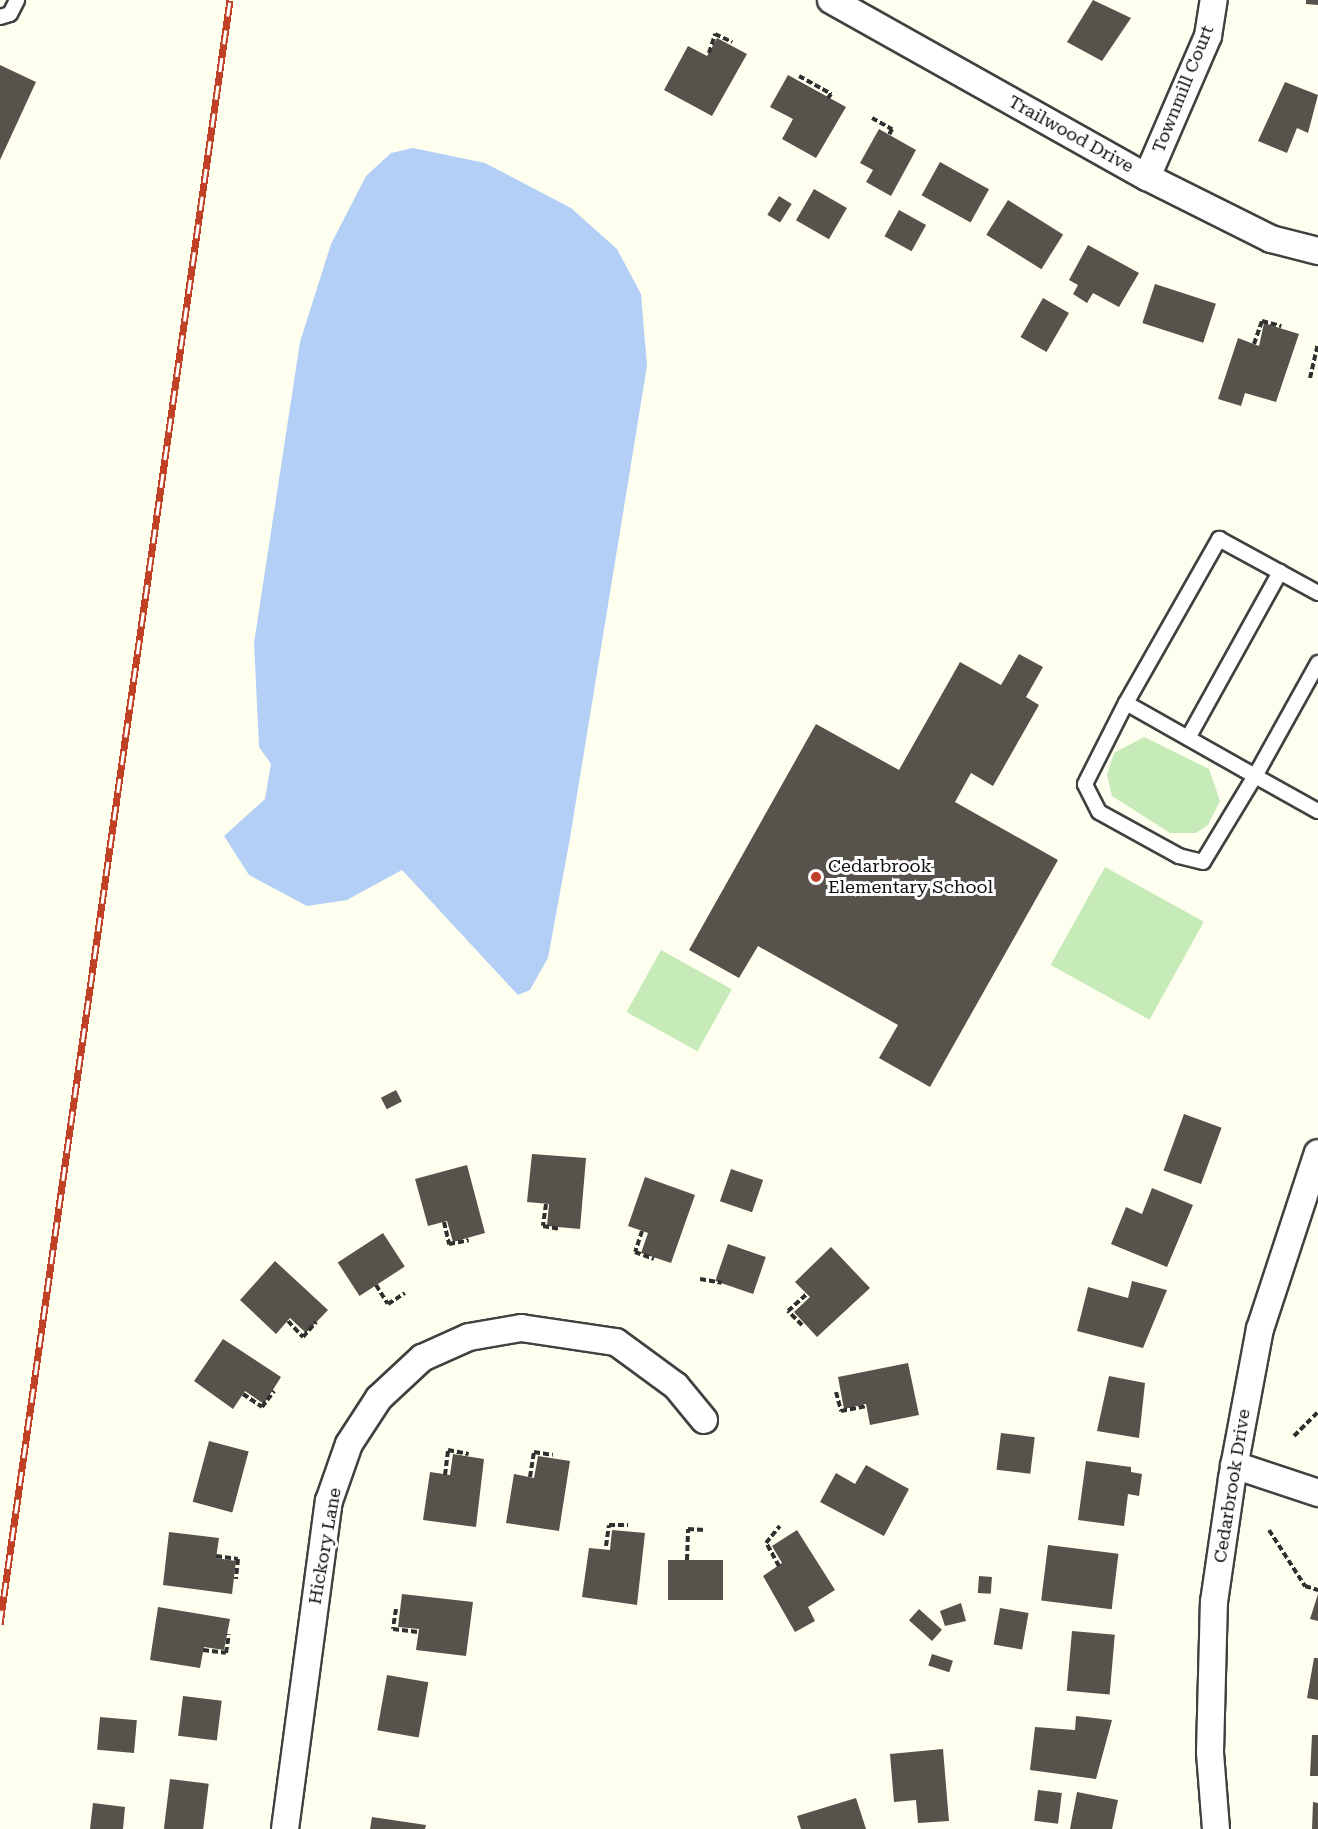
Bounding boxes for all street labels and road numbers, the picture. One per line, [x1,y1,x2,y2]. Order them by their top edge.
street label: Townmill Court [1148,22,1218,156]
street label: Trailwood Drive [1005,91,1137,177]
street label: Cedarbrook Drive [1209,1407,1255,1565]
street label: Hickory Lane [304,1486,346,1606]

